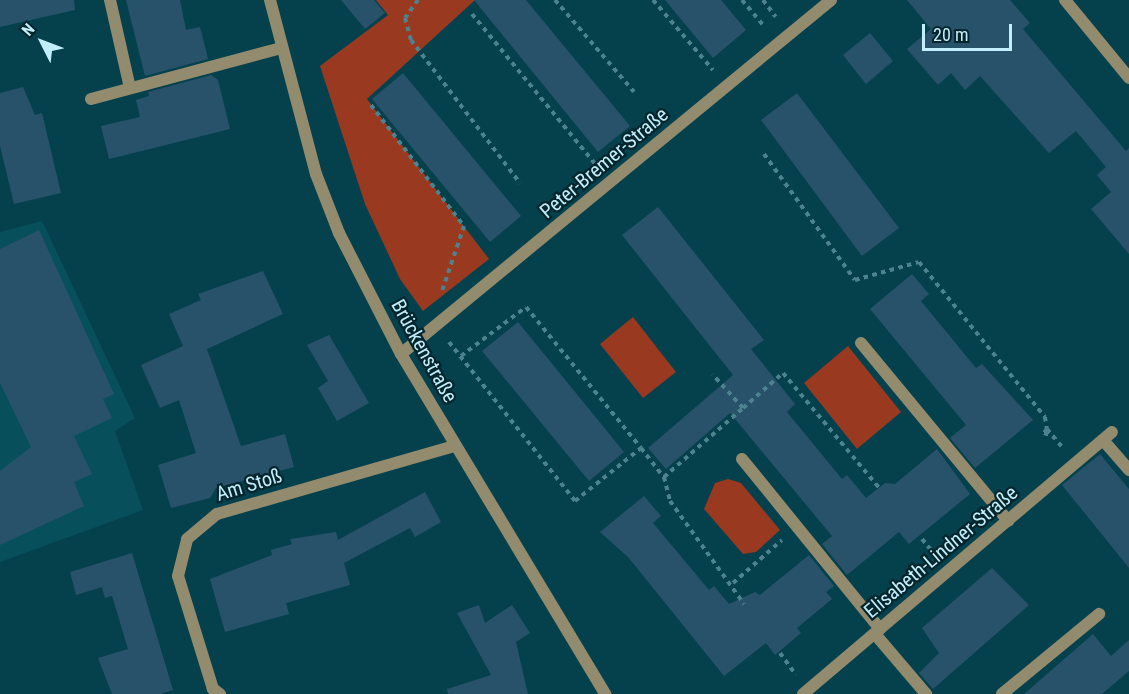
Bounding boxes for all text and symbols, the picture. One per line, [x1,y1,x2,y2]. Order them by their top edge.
north arrow [12,12,72,72]
scale bar [925,12,1015,50]
text: N [18,20,39,40]
text: 20 m [933,24,968,45]
street label: Peter-Bremer-Straße [535,102,673,224]
street label: Brückenstraße [386,295,462,407]
street label: Am Stoß [213,464,285,506]
street label: Elisabeth-Lindner-Straße [859,481,1023,623]

